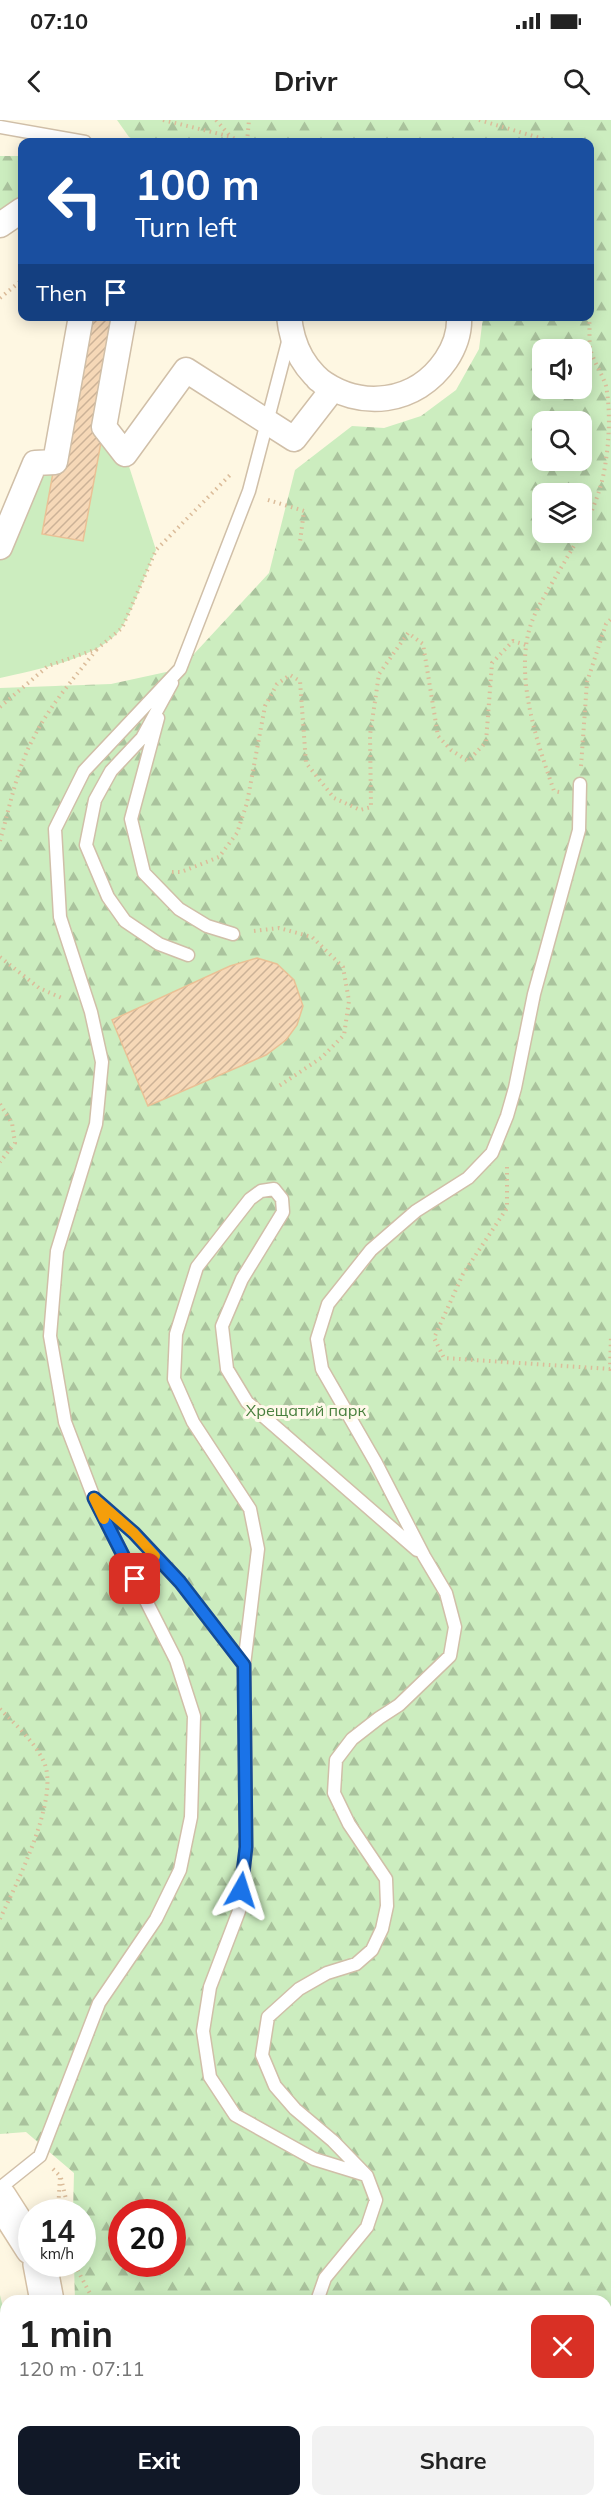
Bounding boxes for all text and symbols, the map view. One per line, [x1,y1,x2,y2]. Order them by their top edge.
text: 07:10 [30,7,88,35]
text: Drivr [274,64,337,98]
icon: back [18,65,51,98]
icon: search [560,65,593,98]
text: 100 m [135,158,260,211]
icon: left [36,162,114,240]
text: Turn left [135,210,237,244]
icon: arrive [99,276,132,309]
text: Then [36,279,87,307]
map controls [532,339,592,543]
button: sound [532,339,592,399]
button: search [532,411,592,471]
button: layers [532,483,592,543]
park label: Хрещатий парк [246,1400,367,1420]
pin [109,1553,160,1604]
icon: arrive [118,1562,151,1595]
position arrow [209,1858,273,1922]
speed limit sign: 20 [108,2199,186,2277]
text: 14 [39,2212,75,2250]
text: km/h [40,2244,74,2263]
text: 1 min [18,2311,113,2356]
button: close [531,2315,594,2378]
text: 120 m · 07:11 [18,2356,144,2381]
button: Exit [18,2426,300,2495]
button: Share [312,2426,594,2495]

